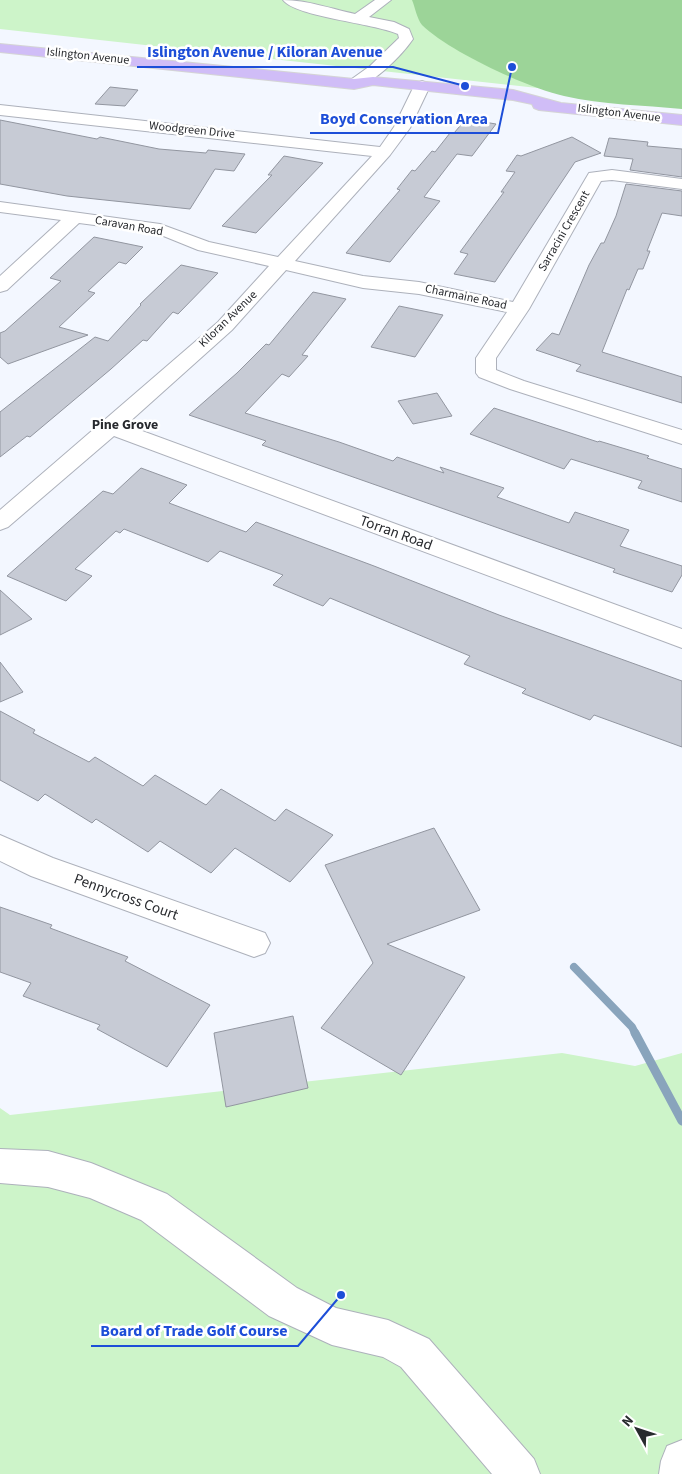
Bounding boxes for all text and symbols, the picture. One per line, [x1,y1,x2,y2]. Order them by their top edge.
callout: Islington Avenue / Kiloran Avenue [137,36,393,67]
text: Islington Avenue / Kiloran Avenue [147,41,383,63]
street label: Islington Avenue [46,43,130,69]
street label: Islington Avenue [577,99,661,127]
callout: Boyd Conservation Area [310,102,498,133]
text: Boyd Conservation Area [320,108,488,130]
street label: Woodgreen Drive [148,117,236,143]
street label: Sarracini Crescent [534,188,594,274]
street label: Caravan Road [94,212,164,240]
street label: Charmaine Road [424,280,508,314]
street label: Kiloran Avenue [195,287,261,351]
district label: Pine Grove [92,415,158,435]
street label: Torran Road [357,510,435,556]
street label: Pennycross Court [71,868,181,926]
callout: Board of Trade Golf Course [91,1315,298,1346]
text: Board of Trade Golf Course [100,1320,288,1342]
north arrow [612,1404,662,1454]
text: N [617,1411,638,1431]

